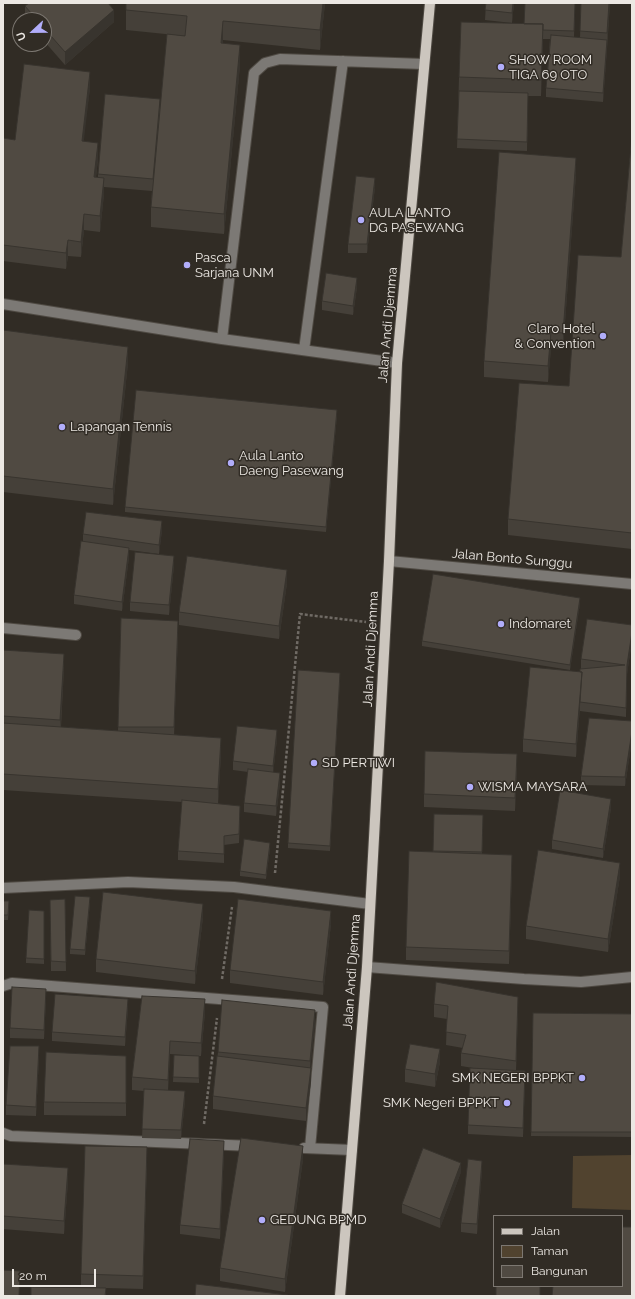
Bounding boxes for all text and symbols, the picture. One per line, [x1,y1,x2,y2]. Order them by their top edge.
north arrow [12,12,52,52]
text: U [14,30,29,43]
place label: SHOW ROOM TIGA 69 OTO [509,52,592,83]
marker: SHOW ROOM TIGA 69 OTO [496,62,506,72]
place label: AULA LANTO DG PASEWANG [369,205,464,236]
marker: AULA LANTO DG PASEWANG [356,215,366,225]
place label: Pasca Sarjana UNM [195,250,274,281]
marker: Pasca Sarjana UNM [182,260,192,270]
street label: Jalan Andi Djemma [375,266,401,384]
place label: Claro Hotel & Convention [515,321,595,352]
marker: Claro Hotel & Convention [598,331,608,341]
place label: Lapangan Tennis [70,419,172,435]
marker: Lapangan Tennis [57,422,67,432]
place label: Aula Lanto Daeng Pasewang [239,448,344,479]
marker: Aula Lanto Daeng Pasewang [226,458,236,468]
street label: Jalan Bonto Sunggu [451,546,573,572]
street label: Jalan Andi Djemma [360,591,382,707]
place label: Indomaret [509,616,571,632]
marker: Indomaret [496,619,506,629]
place label: SD PERTIWI [322,755,395,771]
marker: SD PERTIWI [309,758,319,768]
place label: WISMA MAYSARA [478,779,587,795]
marker: WISMA MAYSARA [465,782,475,792]
street label: Jalan Andi Djemma [340,914,364,1030]
place label: SMK NEGERI BPPKT [452,1070,574,1086]
marker: SMK NEGERI BPPKT [577,1073,587,1083]
place label: SMK Negeri BPPKT [383,1095,499,1111]
marker: SMK Negeri BPPKT [502,1098,512,1108]
place label: GEDUNG BPMD [270,1212,366,1228]
marker: GEDUNG BPMD [257,1215,267,1225]
legend [493,1215,623,1287]
text: Jalan [531,1224,560,1238]
text: Taman [531,1244,568,1258]
scale bar [14,1261,98,1287]
text: Bangunan [531,1264,588,1278]
text: 20 m [19,1269,47,1283]

